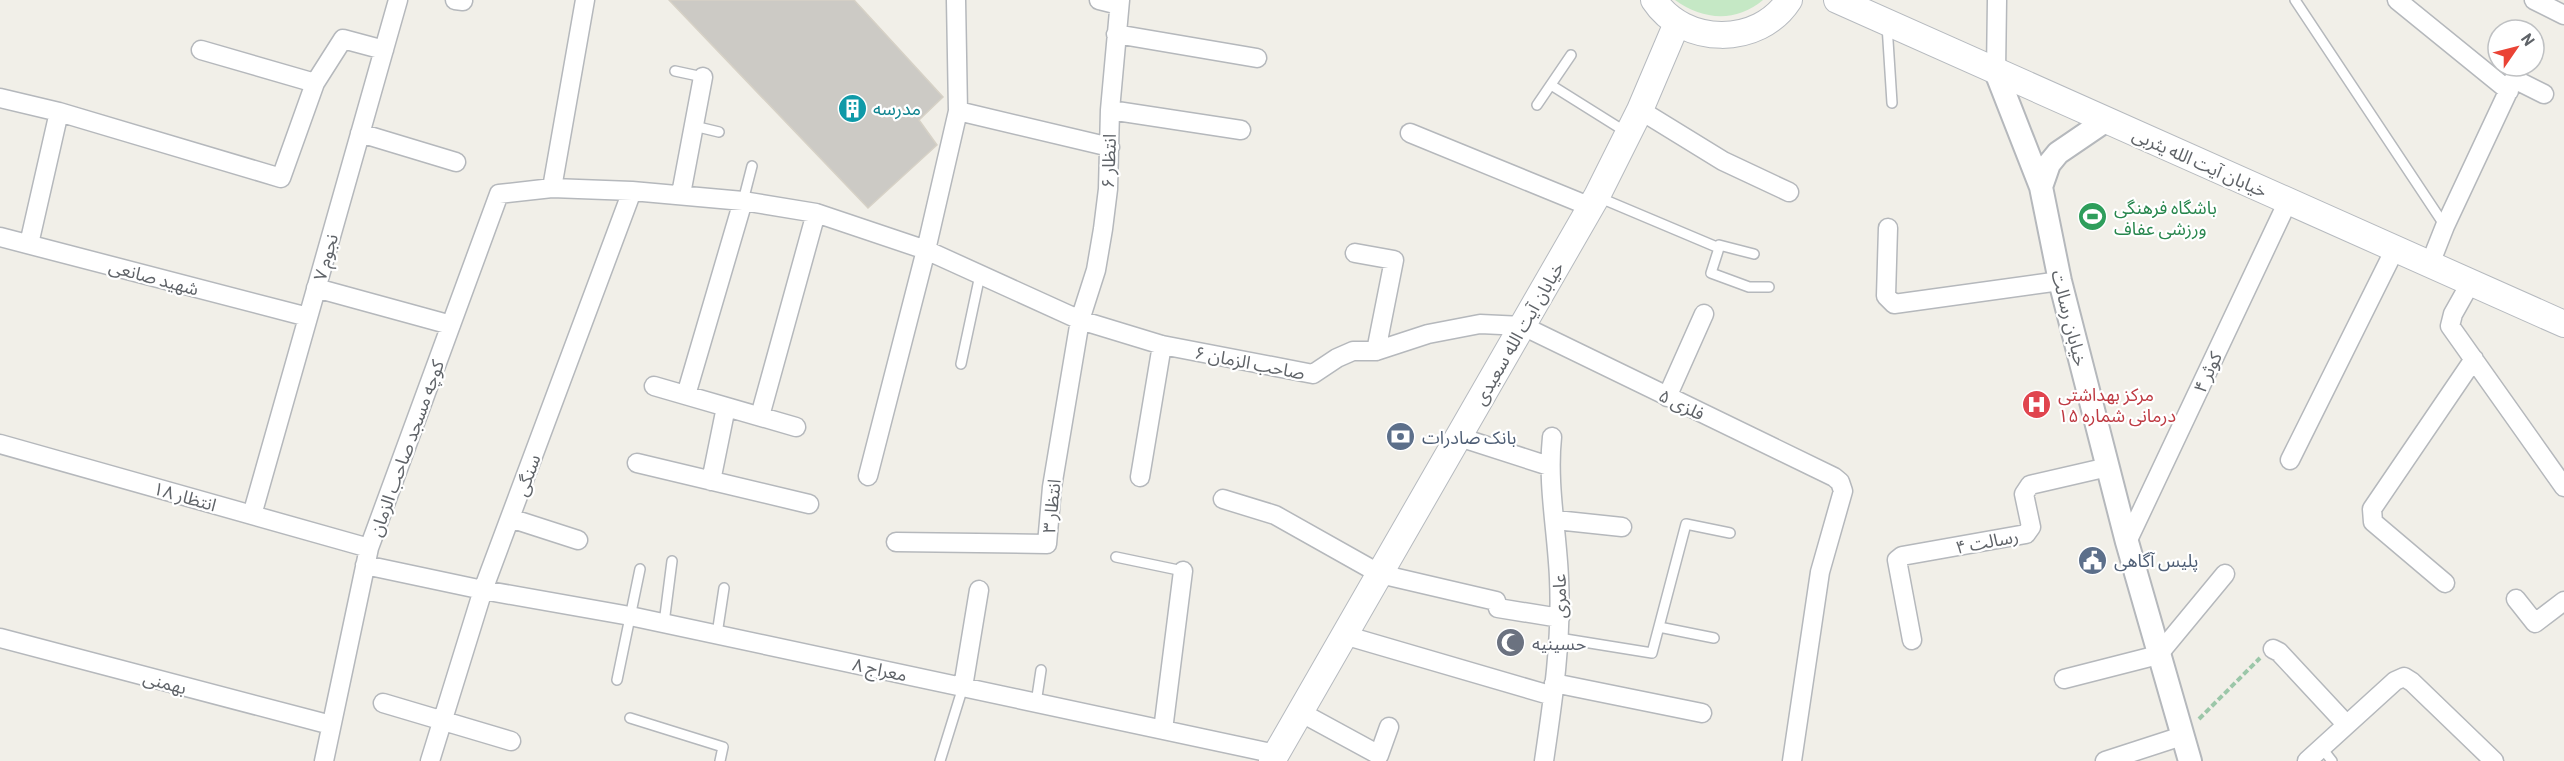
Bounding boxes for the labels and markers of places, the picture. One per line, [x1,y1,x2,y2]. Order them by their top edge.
building icon: مدرسه [836,92,868,124]
place label: مدرسه [873,97,921,120]
place label: باشگاه فرهنگی ورزشی عفاف [2114,196,2217,240]
sports icon: باشگاه فرهنگی ورزشی عفاف [2077,201,2109,233]
place label: مرکز بهداشتی درمانی شماره ۱۵ [2058,383,2176,427]
hospital icon: مرکز بهداشتی درمانی شماره ۱۵ [2021,388,2053,420]
bank icon: بانک صادرات [1385,421,1417,453]
place label: بانک صادرات [1422,426,1516,449]
public building icon: پلیس آگاهی [2077,544,2109,576]
place label: پلیس آگاهی [2114,549,2198,572]
mosque icon: حسینیه [1495,627,1527,659]
place label: حسینیه [1532,632,1586,654]

